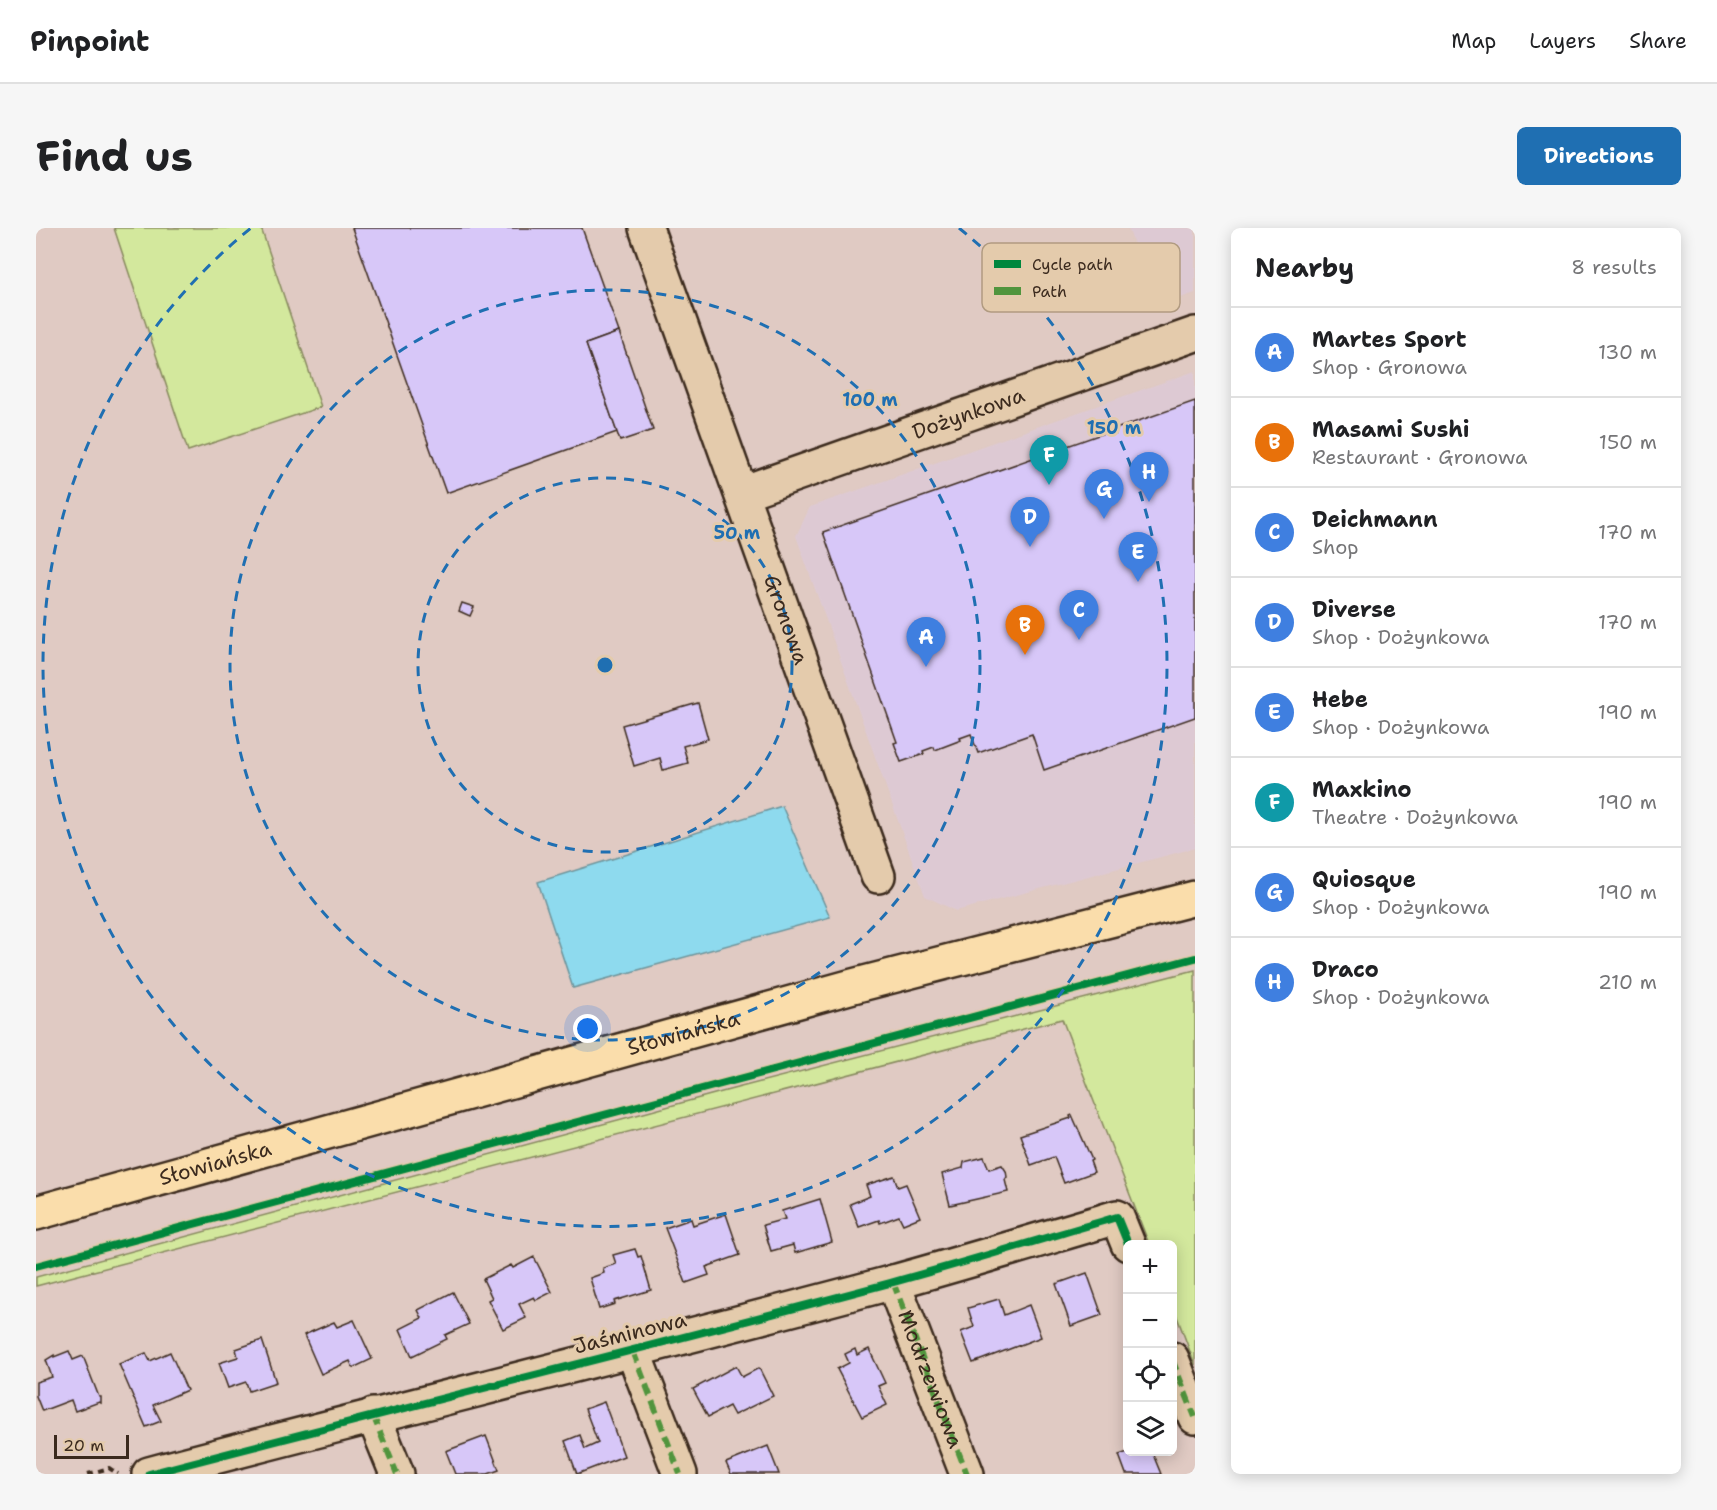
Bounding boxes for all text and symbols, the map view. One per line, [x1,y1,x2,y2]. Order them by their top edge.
text: Pinpoint [30,22,149,60]
text: Map [1451,27,1496,55]
text: Layers [1529,27,1596,55]
text: Share [1629,27,1687,55]
button: Directions [1517,127,1681,185]
text: Find us [36,128,193,184]
legend [982,243,1180,312]
text: Nearby [1255,250,1354,285]
text: Cycle path [1032,254,1113,275]
text: 8 results [1571,254,1657,280]
text: Path [1032,281,1067,302]
text: Martes Sport [1312,325,1466,354]
text: A [1267,339,1282,365]
text: 130 m [1598,339,1657,365]
text: Shop · Gronowa [1312,354,1467,380]
street label: Dożynkowa [909,381,1028,446]
text: 100 m [842,388,898,412]
text: Masami Sushi [1312,415,1470,444]
text: 150 m [1087,416,1142,440]
text: B [1268,429,1281,455]
text: 150 m [1599,429,1657,455]
pin: F [1030,436,1068,485]
text: Restaurant · Gronowa [1312,444,1528,470]
pin: H [1130,452,1168,502]
pin: G [1084,470,1124,519]
pin: D [1010,498,1050,547]
text: Deichmann [1312,505,1438,534]
text: C [1268,519,1281,545]
text: 170 m [1598,519,1657,545]
text: 50 m [714,521,761,545]
pin: E [1118,532,1158,582]
text: Shop [1312,534,1359,560]
street label: Gronowa [757,571,815,668]
pin: C [1060,590,1098,640]
text: Diverse [1312,595,1396,624]
pin: B [1006,606,1044,655]
text: D [1267,609,1282,635]
text: 170 m [1598,609,1657,635]
pin: A [906,618,946,667]
text: Shop · Dożynkowa [1312,624,1489,650]
centre of rings [595,655,615,675]
text: Hebe [1312,685,1368,714]
text: E [1268,699,1281,725]
text: 190 m [1598,699,1657,725]
text: Shop · Dożynkowa [1312,714,1489,740]
text: Maxkino [1312,775,1412,804]
text: F [1269,789,1280,815]
text: 190 m [1598,789,1657,815]
text: Theatre · Dożynkowa [1312,804,1518,830]
text: Quiosque [1312,865,1416,894]
text: G [1266,879,1283,905]
text: 190 m [1598,879,1657,905]
text: Shop · Dożynkowa [1312,894,1489,920]
text: Draco [1312,955,1379,984]
text: H [1267,969,1282,995]
text: 210 m [1598,969,1657,995]
text: Shop · Dożynkowa [1312,984,1489,1010]
street label: Słowiańska [624,1004,743,1062]
your location [573,1014,602,1043]
street label: Słowiańska [156,1134,275,1192]
map controls [1123,1240,1177,1456]
button: + [1123,1240,1177,1294]
button: − [1123,1294,1177,1348]
street label: Jaśminowa [571,1305,689,1361]
street label: Modrzewiowa [891,1306,970,1452]
button: locate [1123,1348,1177,1402]
button: layers [1123,1402,1177,1456]
scale bar [54,1432,129,1460]
text: 20 m [63,1435,104,1456]

